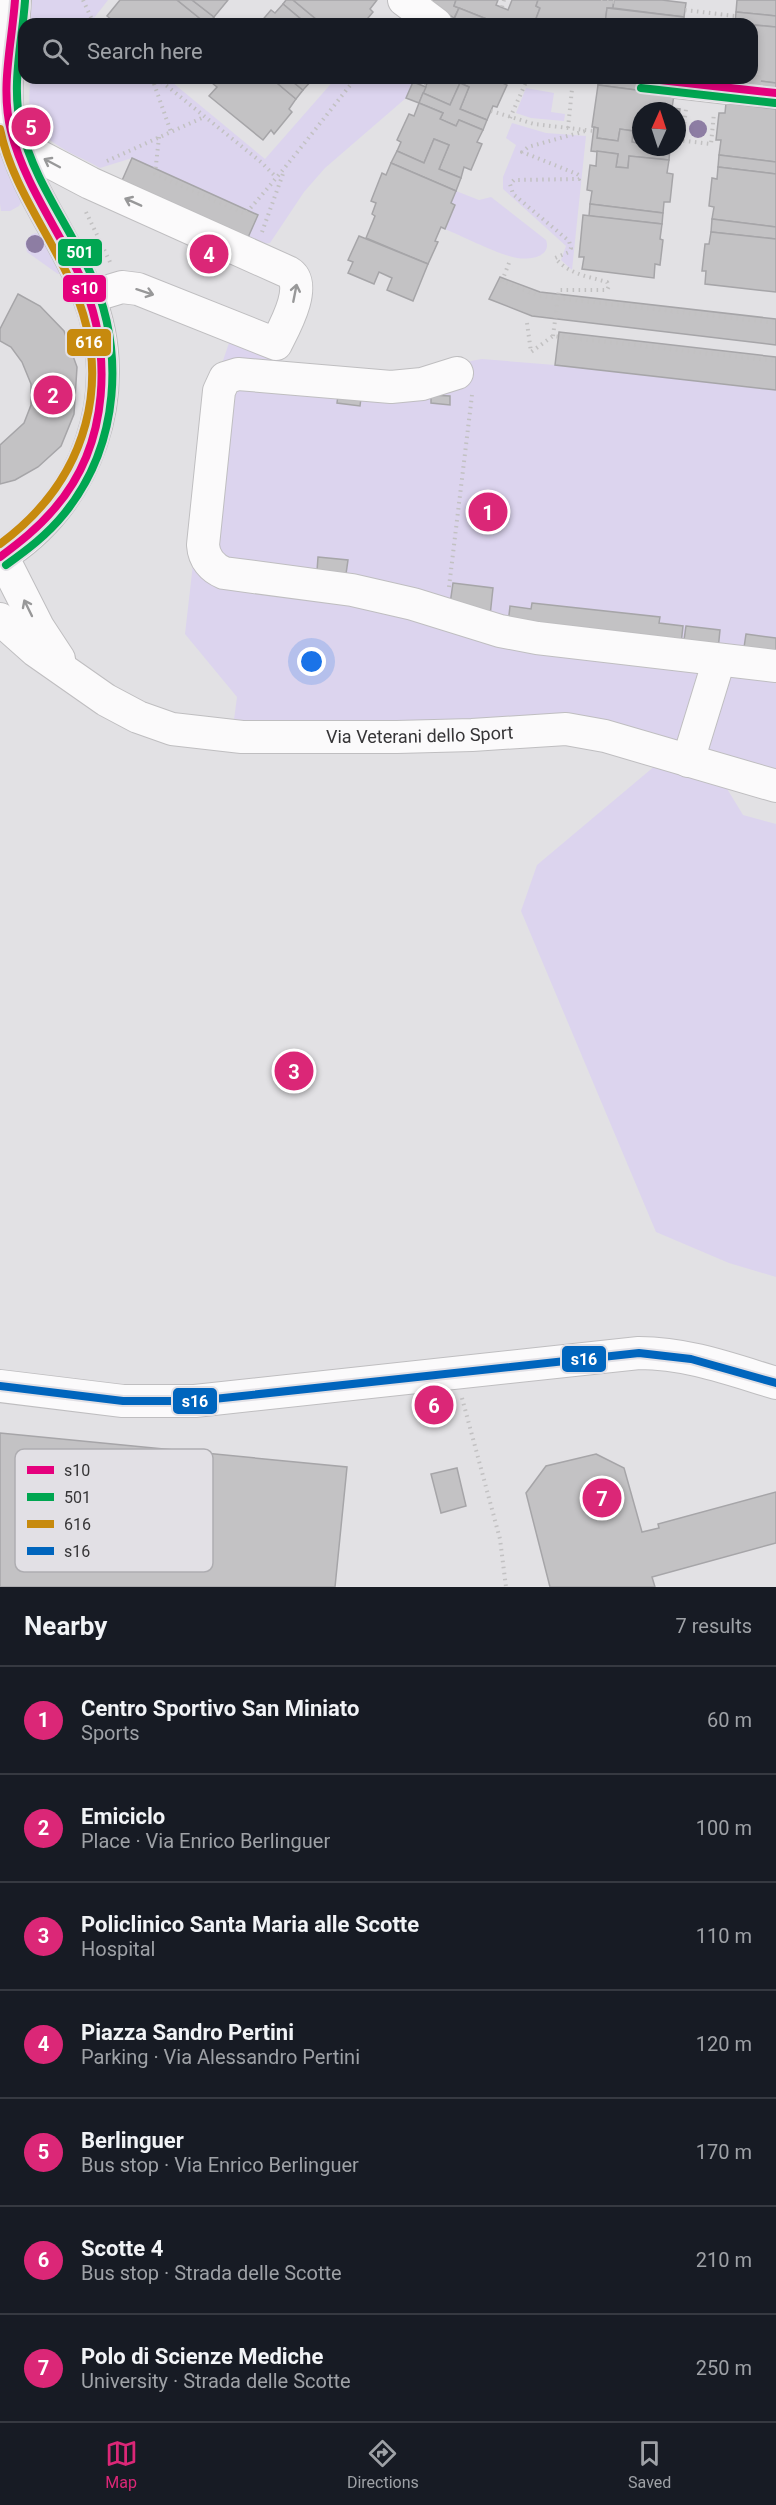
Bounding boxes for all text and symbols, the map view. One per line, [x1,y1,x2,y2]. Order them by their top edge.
search box [18,18,758,84]
icon: search [39,35,72,68]
text: Search here [87,39,203,64]
north arrow [632,102,686,156]
pin: 5 [12,104,51,150]
one-way arrow [44,157,61,169]
one-way arrow [124,196,142,207]
pin: 4 [190,232,228,276]
line badge: 501 [57,238,103,267]
text: 501 [66,243,94,262]
line badge: s10 [62,274,107,303]
text: s10 [72,279,98,298]
one-way arrow [290,284,301,303]
one-way arrow [136,287,155,298]
line badge: 616 [66,328,112,357]
text: 616 [75,333,103,352]
pin: 2 [34,372,72,418]
pin: 1 [468,490,508,534]
one-way arrow [22,599,33,617]
your location [297,647,326,676]
street label: Via Veterani dello Sport [326,721,514,747]
pin: 3 [274,1048,314,1094]
line badge: s16 [561,1345,607,1373]
text: s16 [571,1350,597,1369]
pin: 6 [414,1382,454,1428]
line badge: s16 [172,1387,218,1415]
text: s16 [182,1392,208,1411]
legend [15,1449,213,1572]
text: s10 [64,1461,90,1480]
pin: 7 [582,1476,622,1520]
text: 501 [64,1488,91,1507]
text: 616 [64,1515,91,1534]
text: s16 [64,1542,90,1561]
text: Nearby [24,1611,107,1641]
text: 7 results [676,1614,752,1638]
text: Centro Sportivo San Miniato [81,1696,359,1721]
text: 1 [38,1708,49,1732]
text: 60 m [707,1708,752,1732]
text: Sports [81,1721,140,1745]
text: Emiciclo [81,1804,165,1829]
text: 2 [38,1816,49,1840]
text: 100 m [696,1816,752,1840]
text: Place · Via Enrico Berlinguer [81,1829,330,1853]
text: Policlinico Santa Maria alle Scotte [81,1912,419,1937]
text: 3 [38,1924,49,1948]
text: 110 m [696,1924,752,1948]
text: Hospital [81,1937,155,1961]
text: Piazza Sandro Pertini [81,2020,294,2045]
text: 4 [38,2032,49,2056]
text: 120 m [696,2032,752,2056]
text: Parking · Via Alessandro Pertini [81,2045,360,2069]
text: Berlinguer [81,2128,184,2153]
text: 5 [38,2140,49,2164]
text: 170 m [696,2140,752,2164]
text: Bus stop · Via Enrico Berlinguer [81,2153,359,2177]
text: Scotte 4 [81,2236,163,2261]
text: 6 [38,2248,49,2272]
text: 210 m [696,2248,752,2272]
text: Bus stop · Strada delle Scotte [81,2261,342,2285]
text: Polo di Scienze Mediche [81,2344,323,2369]
text: 7 [38,2356,49,2380]
text: 250 m [696,2356,752,2380]
text: University · Strada delle Scotte [81,2369,351,2393]
tab: Map [105,2437,138,2492]
tab: Directions [347,2437,419,2492]
tab: Saved [628,2437,671,2492]

